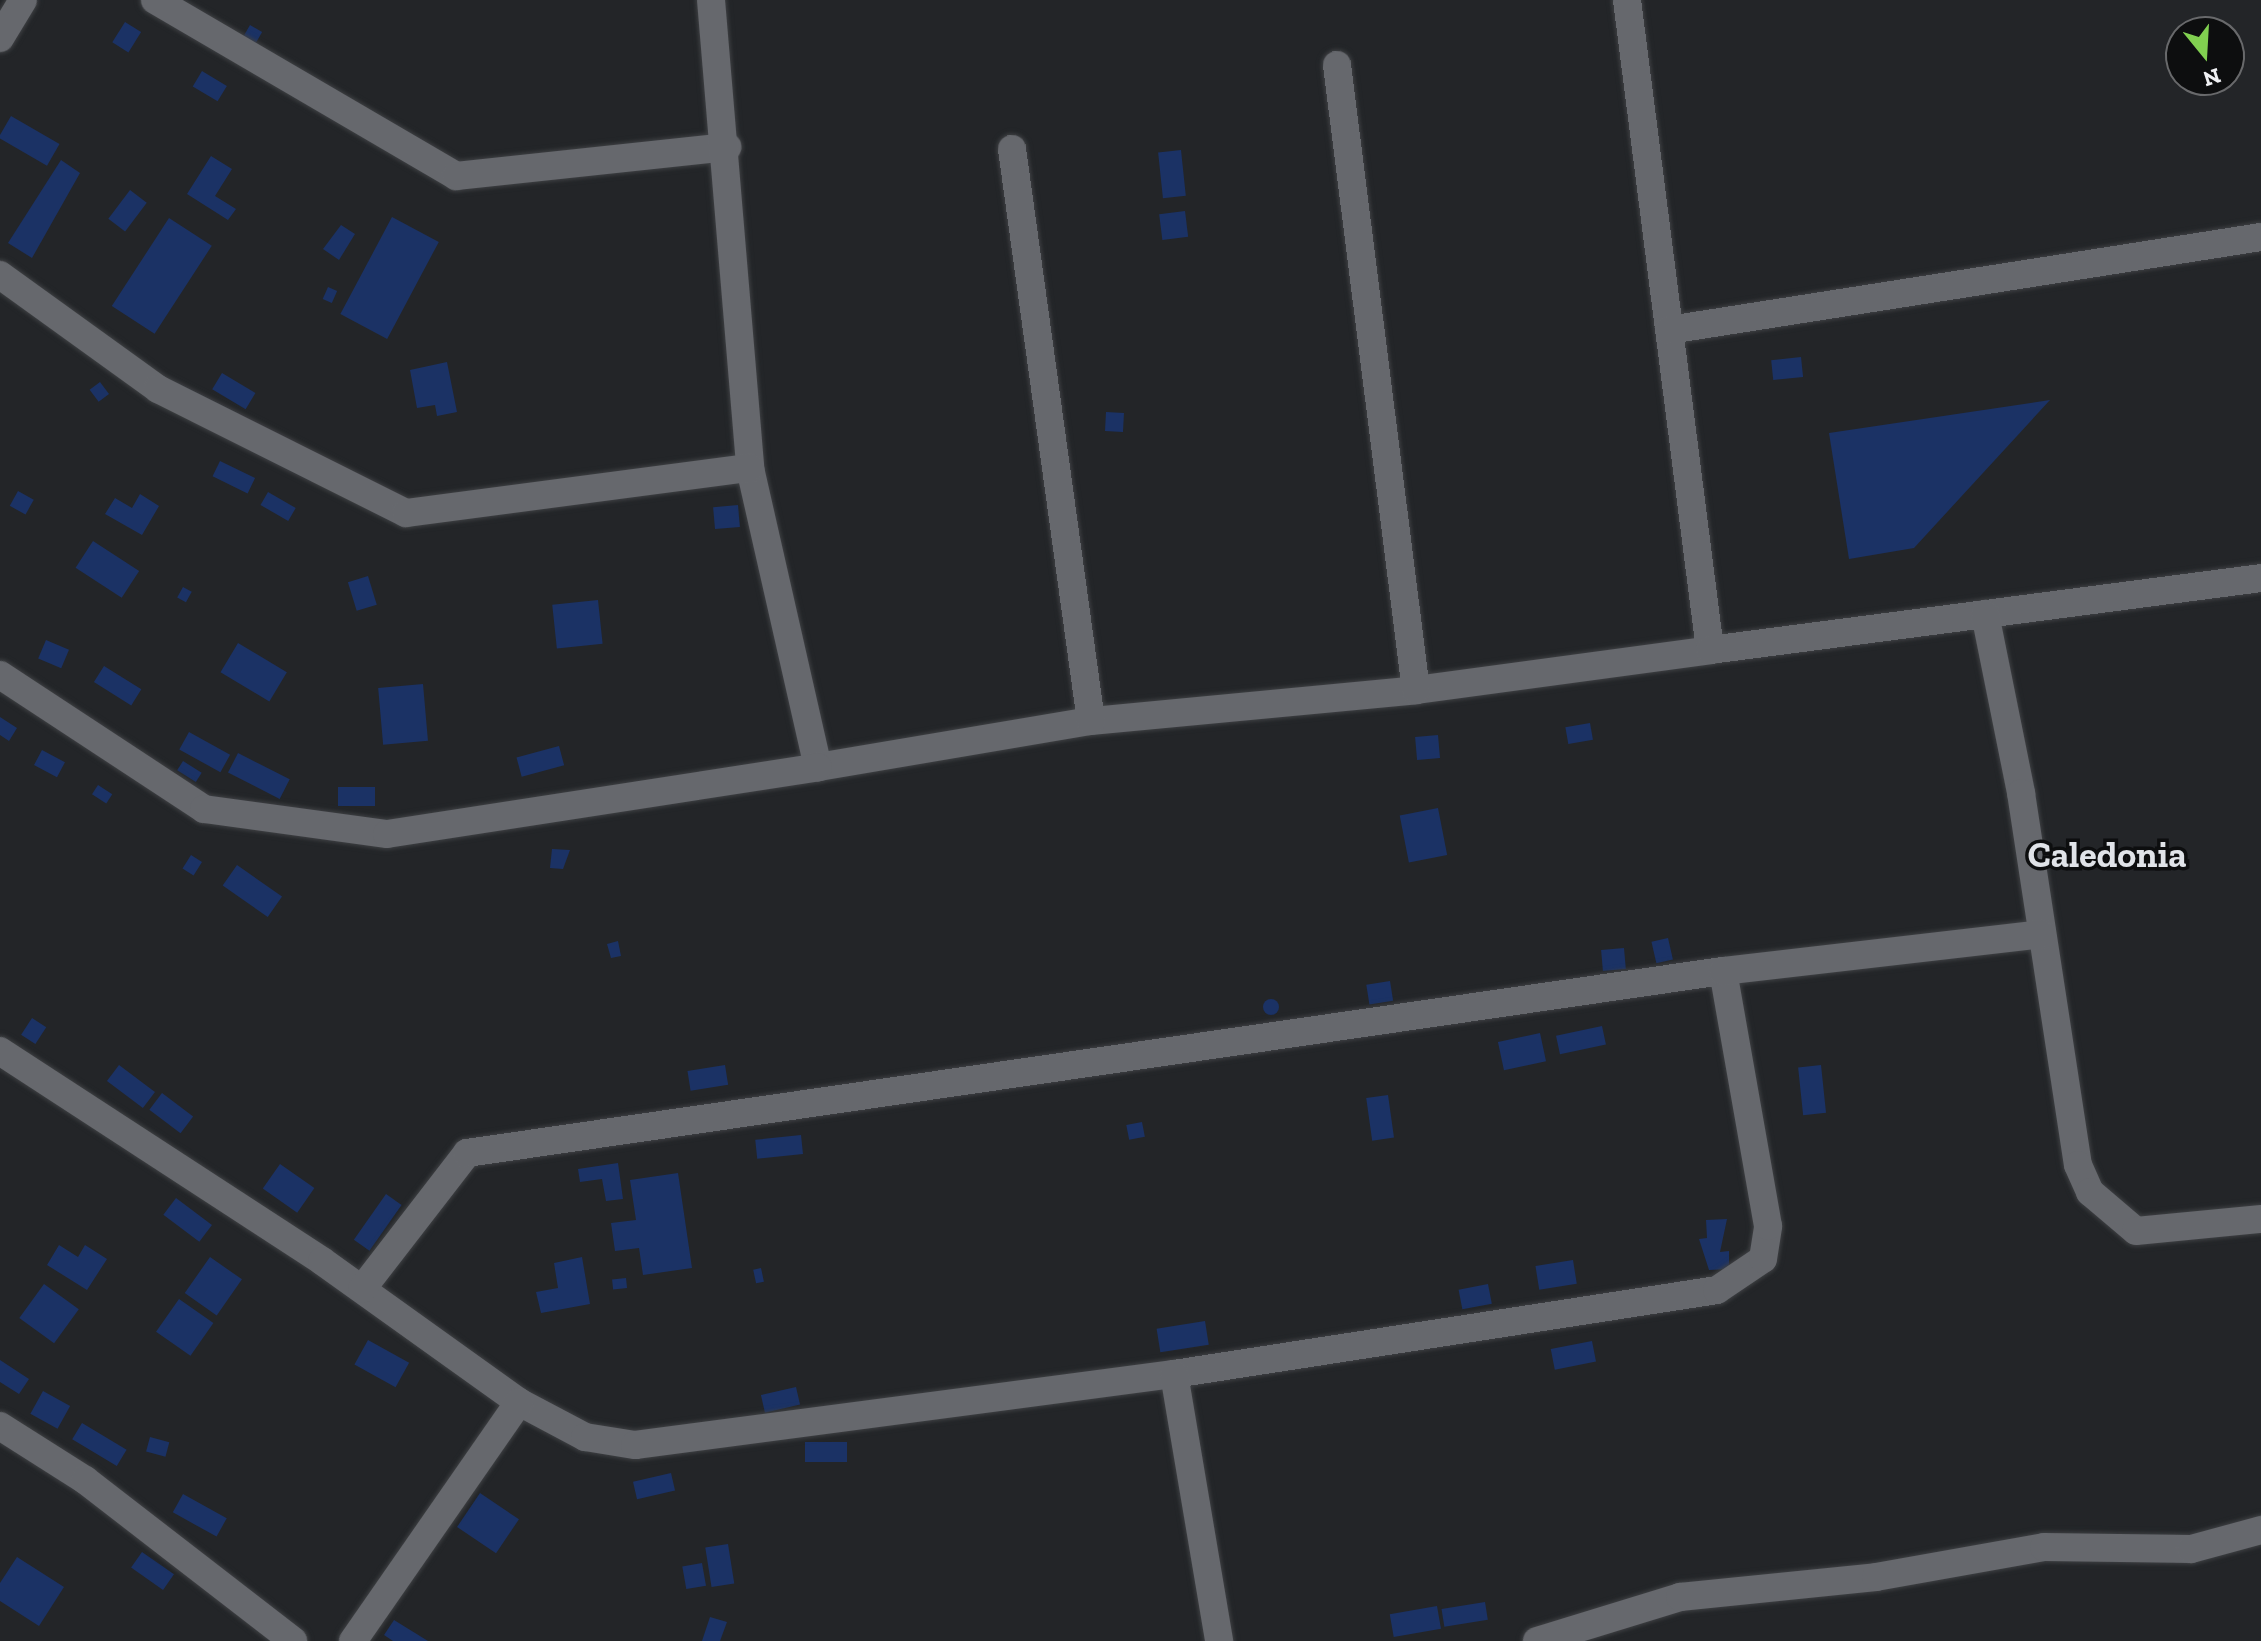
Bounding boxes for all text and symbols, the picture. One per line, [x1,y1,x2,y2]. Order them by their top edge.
north arrow [2165,16,2245,96]
text: N [2200,62,2224,93]
district label: Caledonia [2028,833,2186,877]

